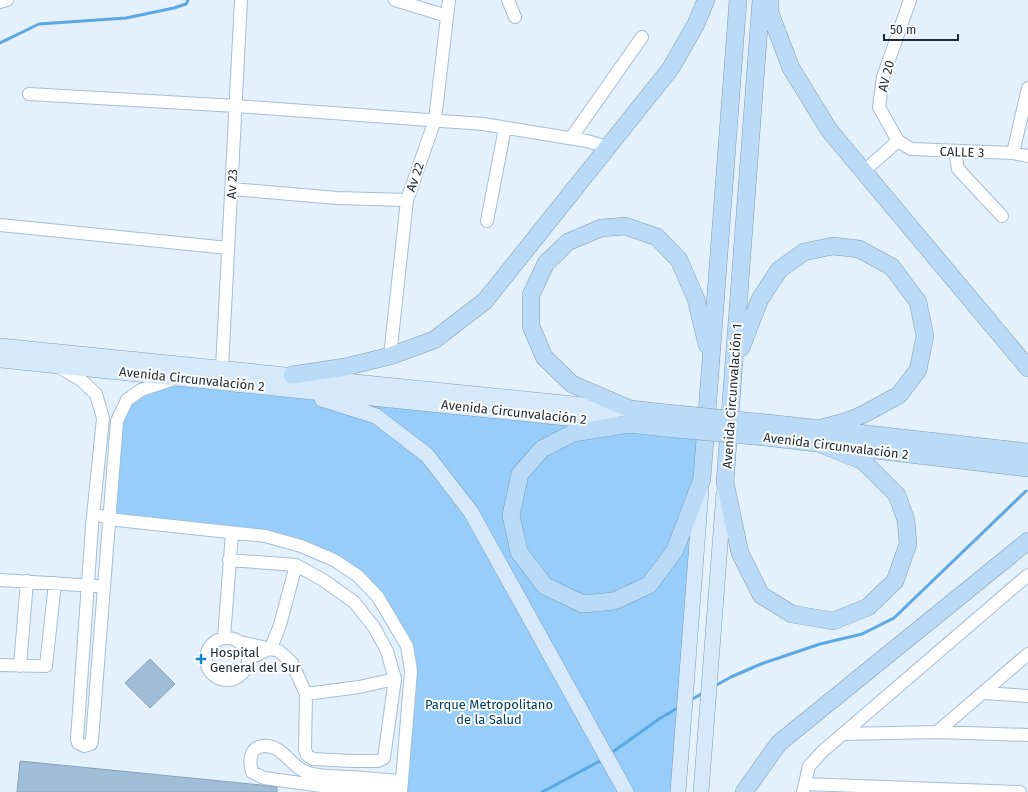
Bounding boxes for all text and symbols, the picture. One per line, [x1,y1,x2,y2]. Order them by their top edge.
scale bar [884,16,958,42]
text: 50 m [890,23,916,37]
street label: AV 20 [875,59,897,93]
street label: CALLE 3 [939,144,985,160]
street label: Av 22 [403,160,427,194]
street label: Av 23 [224,169,240,199]
street label: Avenida Circunvalación 1 [719,323,745,469]
street label: Avenida Circunvalación 2 [119,364,265,394]
street label: Avenida Circunvalación 2 [441,397,587,427]
street label: Avenida Circunvalación 2 [763,430,909,462]
place label: Hospital General del Sur [210,645,301,675]
marker: Hospital General del Sur [195,653,207,665]
park label: Parque Metropolitano de la Salud [425,697,553,727]

